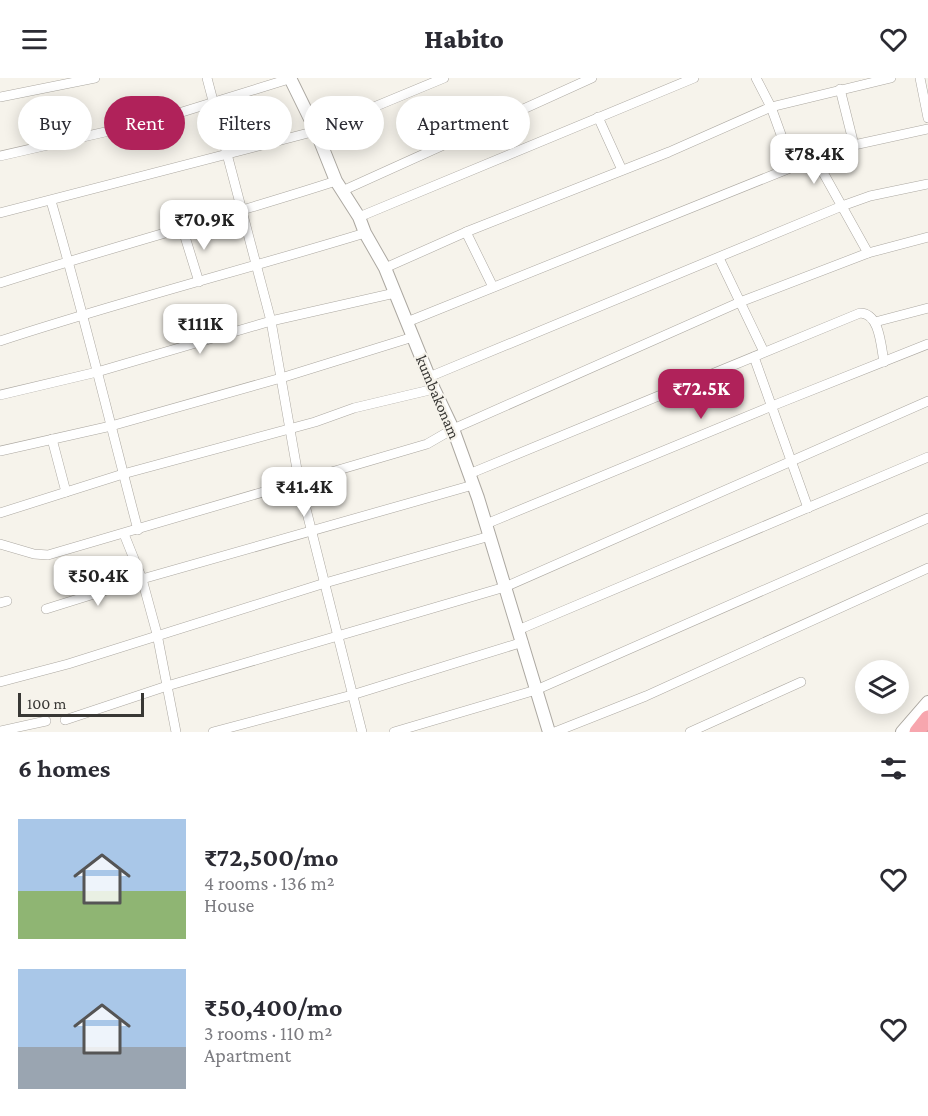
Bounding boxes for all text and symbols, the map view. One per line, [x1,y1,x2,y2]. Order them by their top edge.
icon: menu [18,23,51,56]
icon: heart [877,23,910,56]
text: Habito [424,24,504,54]
chip: Buy [18,96,92,150]
chip: Rent [104,96,185,150]
chip: Filters [197,96,292,150]
chip: New [304,96,384,150]
chip: Apartment [396,96,530,150]
pin: ₹78.4K [765,134,863,185]
text: ₹78.4K [784,142,844,164]
pin: ₹70.9K [155,200,253,251]
text: ₹70.9K [174,208,234,230]
pin: ₹111K [158,304,242,355]
text: ₹111K [177,312,223,334]
street label: kumbakonam [413,353,463,441]
pin: ₹72.5K [652,369,750,420]
text: ₹72.5K [672,377,730,399]
pin: ₹41.4K [255,467,353,518]
text: ₹41.4K [276,475,332,497]
pin: ₹50.4K [49,556,147,607]
text: ₹50.4K [68,564,128,586]
map controls [855,660,909,714]
button: layers [855,660,909,714]
scale bar [18,690,144,718]
text: 100 m [27,695,66,712]
icon: filters [877,752,910,785]
text: 6 homes [18,754,110,783]
icon: home [66,843,138,915]
text: ₹72,500/mo [204,843,339,872]
icon: heart [877,863,910,896]
text: 4 rooms · 136 m² [204,872,335,894]
text: House [204,894,254,916]
icon: home [66,993,138,1065]
text: ₹50,400/mo [204,993,342,1022]
icon: heart [877,1013,910,1046]
text: 3 rooms · 110 m² [204,1022,332,1044]
text: Apartment [204,1044,291,1066]

